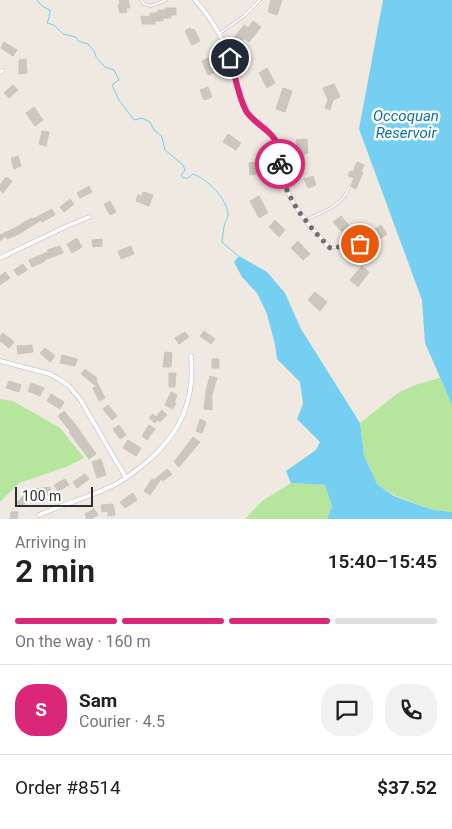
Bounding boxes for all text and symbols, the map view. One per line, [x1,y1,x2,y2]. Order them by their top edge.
pin [209,37,251,79]
icon: home [216,44,244,72]
water label: Occoquan Reservoir [373,107,439,142]
courier [255,139,305,189]
icon: bike [266,150,294,178]
pin [339,223,381,265]
icon: bag [346,230,374,258]
scale bar [15,484,92,507]
text: 100 m [22,488,61,504]
text: Arriving in [15,533,86,552]
text: 15:40–15:45 [328,550,437,573]
text: 2 min [15,552,95,590]
text: On the way · 160 m [15,632,151,651]
button: chat [321,684,373,736]
button: phone [385,684,437,736]
text: Sam [79,689,117,712]
text: S [35,698,47,721]
text: Courier · 4.5 [79,712,165,731]
text: Order #8514 [15,776,121,799]
text: $37.52 [377,776,437,799]

